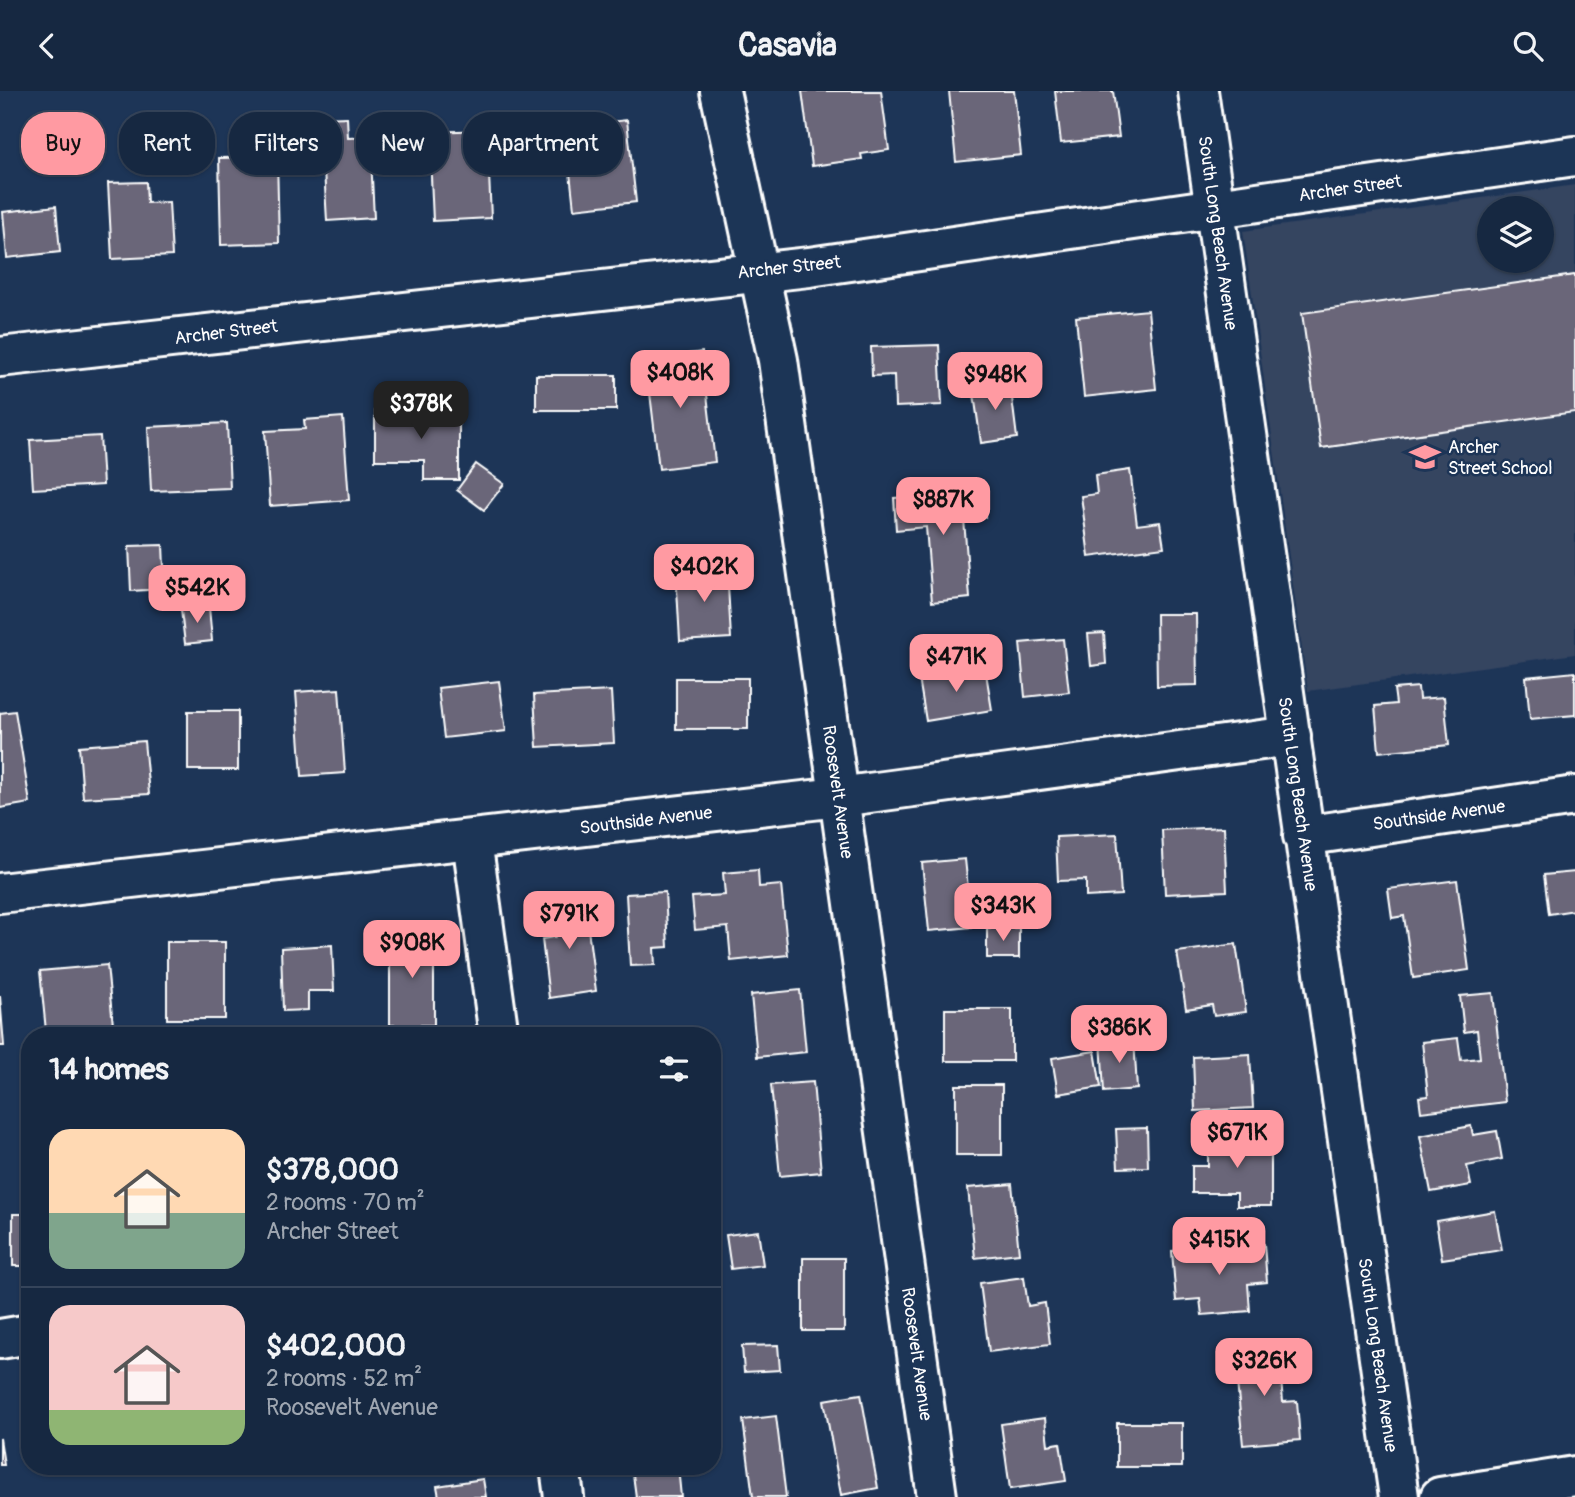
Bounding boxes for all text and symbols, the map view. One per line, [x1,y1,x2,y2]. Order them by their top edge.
text: Casavia [738,26,837,66]
icon: back [28,27,66,65]
icon: search [1509,27,1547,65]
chip: Buy [21,112,105,175]
chip: Rent [119,112,215,175]
chip: Filters [229,112,342,175]
chip: New [356,112,449,175]
chip: Apartment [463,112,623,175]
street label: South Long Beach Avenue [1192,134,1243,332]
street label: Archer Street [1297,170,1404,207]
map controls [1477,196,1554,273]
button: layers [1477,196,1554,273]
street label: Archer Street [736,251,843,284]
street label: Archer Street [173,315,280,350]
pin: $408K [631,351,729,410]
pin: $948K [946,353,1044,412]
text: $408K [647,358,713,387]
text: $948K [963,360,1027,389]
pin: $378K [372,381,470,441]
text: $378K [390,389,452,418]
place label: Archer Street School [1448,436,1552,480]
school or university icon: Archer Street School [1408,440,1442,474]
pin: $887K [894,477,992,537]
text: $887K [912,485,974,514]
pin: $402K [655,545,753,604]
text: $402K [670,552,738,581]
pin: $542K [148,566,246,625]
text: $542K [165,573,230,602]
pin: $471K [907,635,1005,694]
text: $471K [926,642,986,671]
street label: South Long Beach Avenue [1272,695,1323,893]
street label: Roosevelt Avenue [817,724,858,860]
street label: Southside Avenue [1371,795,1507,836]
street label: Southside Avenue [579,801,714,840]
pin: $343K [954,883,1052,943]
pin: $791K [520,891,618,951]
text: $343K [970,891,1036,920]
text: $791K [539,899,599,928]
pin: $908K [363,921,461,980]
text: $908K [379,928,445,957]
pin: $386K [1070,1005,1168,1065]
text: $386K [1087,1013,1151,1042]
icon: filters [655,1050,693,1088]
text: 14 homes [49,1051,169,1088]
pin: $671K [1188,1111,1286,1170]
text: $671K [1207,1118,1267,1147]
text: $378,000 [266,1151,399,1188]
icon: home [105,1157,189,1241]
text: 2 rooms · 70 m² [266,1188,425,1217]
text: Archer Street [266,1217,399,1246]
pin: $415K [1170,1217,1268,1277]
text: $415K [1188,1225,1250,1254]
street label: South Long Beach Avenue [1352,1256,1403,1454]
street label: Roosevelt Avenue [896,1286,937,1422]
text: $402,000 [266,1327,406,1364]
icon: home [105,1333,189,1417]
pin: $326K [1215,1339,1313,1398]
text: $326K [1231,1346,1297,1375]
text: 2 rooms · 52 m² [266,1364,422,1393]
text: Roosevelt Avenue [266,1393,438,1422]

